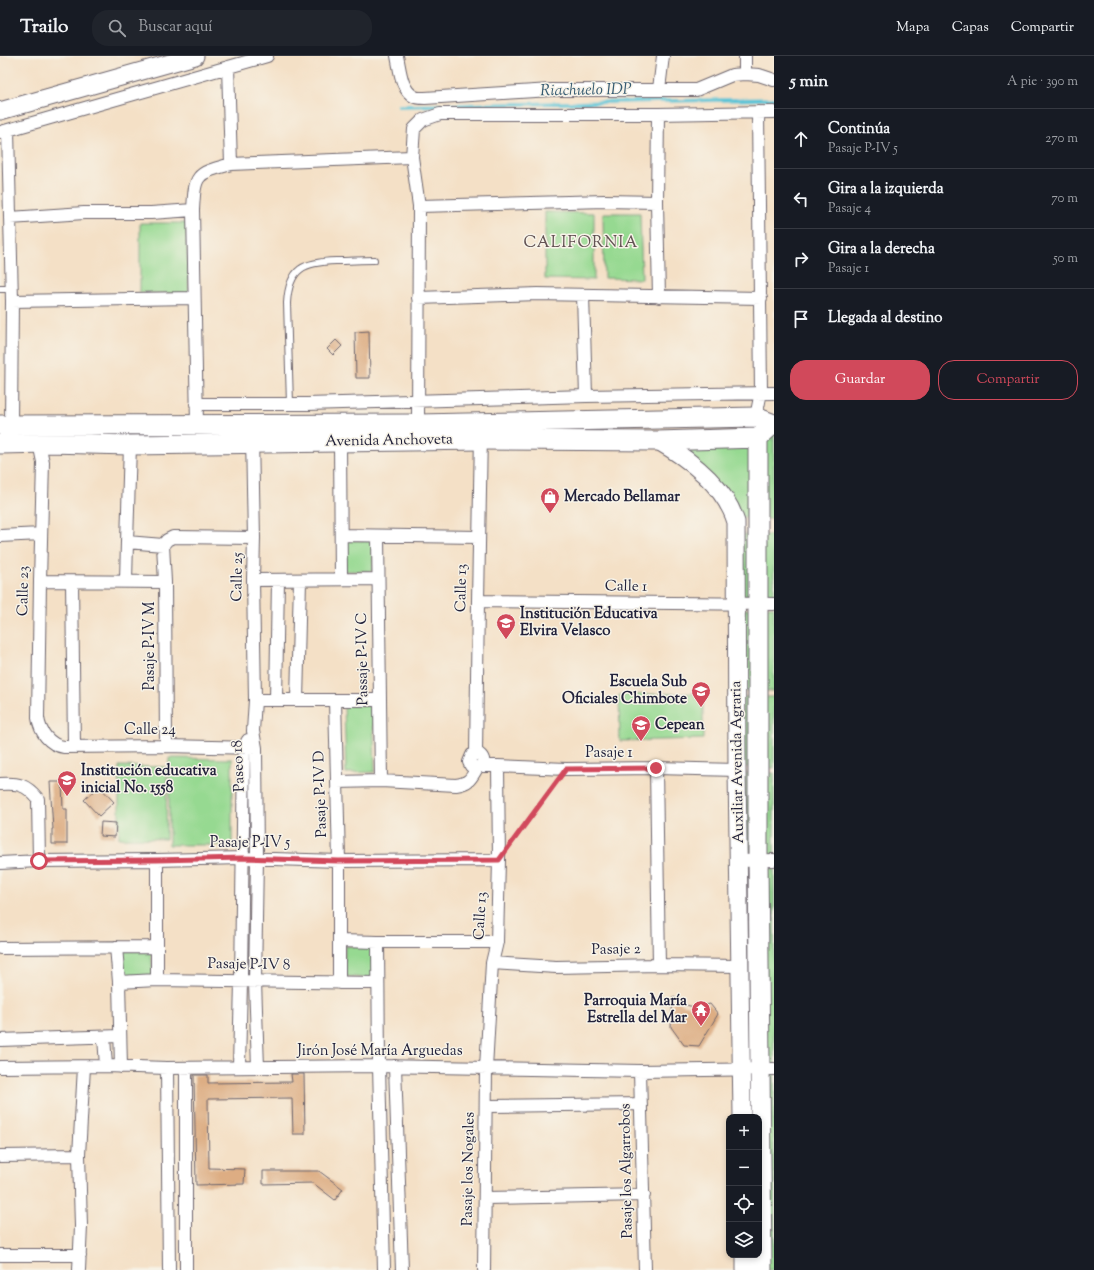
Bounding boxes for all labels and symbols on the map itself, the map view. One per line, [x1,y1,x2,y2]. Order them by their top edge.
water label: Riachuelo IDP [540,79,632,103]
district label: CALIFORNIA [523,232,639,255]
street label: Avenida Anchoveta [325,429,453,453]
shop icon: Mercado Bellamar [539,486,561,514]
place label: Mercado Bellamar [564,487,680,508]
street label: Calle 25 [227,552,249,602]
street label: Calle 13 [451,564,473,612]
street label: Calle 23 [13,566,35,616]
street label: Calle 1 [605,576,647,598]
street label: Pasaje P-IV M [140,601,161,691]
place label: Institución Educativa Elvira Velasco [520,604,658,642]
street label: Passaje P-IV C [352,612,374,706]
school or university icon: Institución Educativa Elvira Velasco [495,612,517,640]
place label: Escuela Sub Oficiales Chimbote [562,672,687,710]
school or university icon: Escuela Sub Oficiales Chimbote [690,680,712,708]
street label: Auxiliar Avenida Agraria [726,680,750,843]
school or university icon: Cepean [630,714,652,742]
place label: Cepean [655,715,705,736]
street label: Calle 24 [124,720,176,741]
street label: Paseo 18 [227,739,251,793]
street label: Pasaje 1 [585,743,633,764]
street label: Pasaje P-IV D [309,750,333,838]
route end [647,759,665,777]
place label: Institución educativa inicial No. 1558 [81,761,217,799]
school or university icon: Institución educativa inicial No. 1558 [56,769,78,797]
street label: Pasaje P-IV 5 [210,833,290,854]
route start [30,852,48,870]
street label: Calle 13 [469,891,493,941]
street label: Pasaje 2 [591,939,641,961]
street label: Pasaje P-IV 8 [207,954,291,976]
place label: Parroquia María Estrella del Mar [584,991,687,1029]
temple icon: Parroquia María Estrella del Mar [690,999,712,1027]
street label: Jirón José María Arguedas [296,1041,463,1062]
street label: Pasaje los Algarrobos [615,1103,639,1239]
street label: Pasaje los Nogales [458,1111,481,1226]

